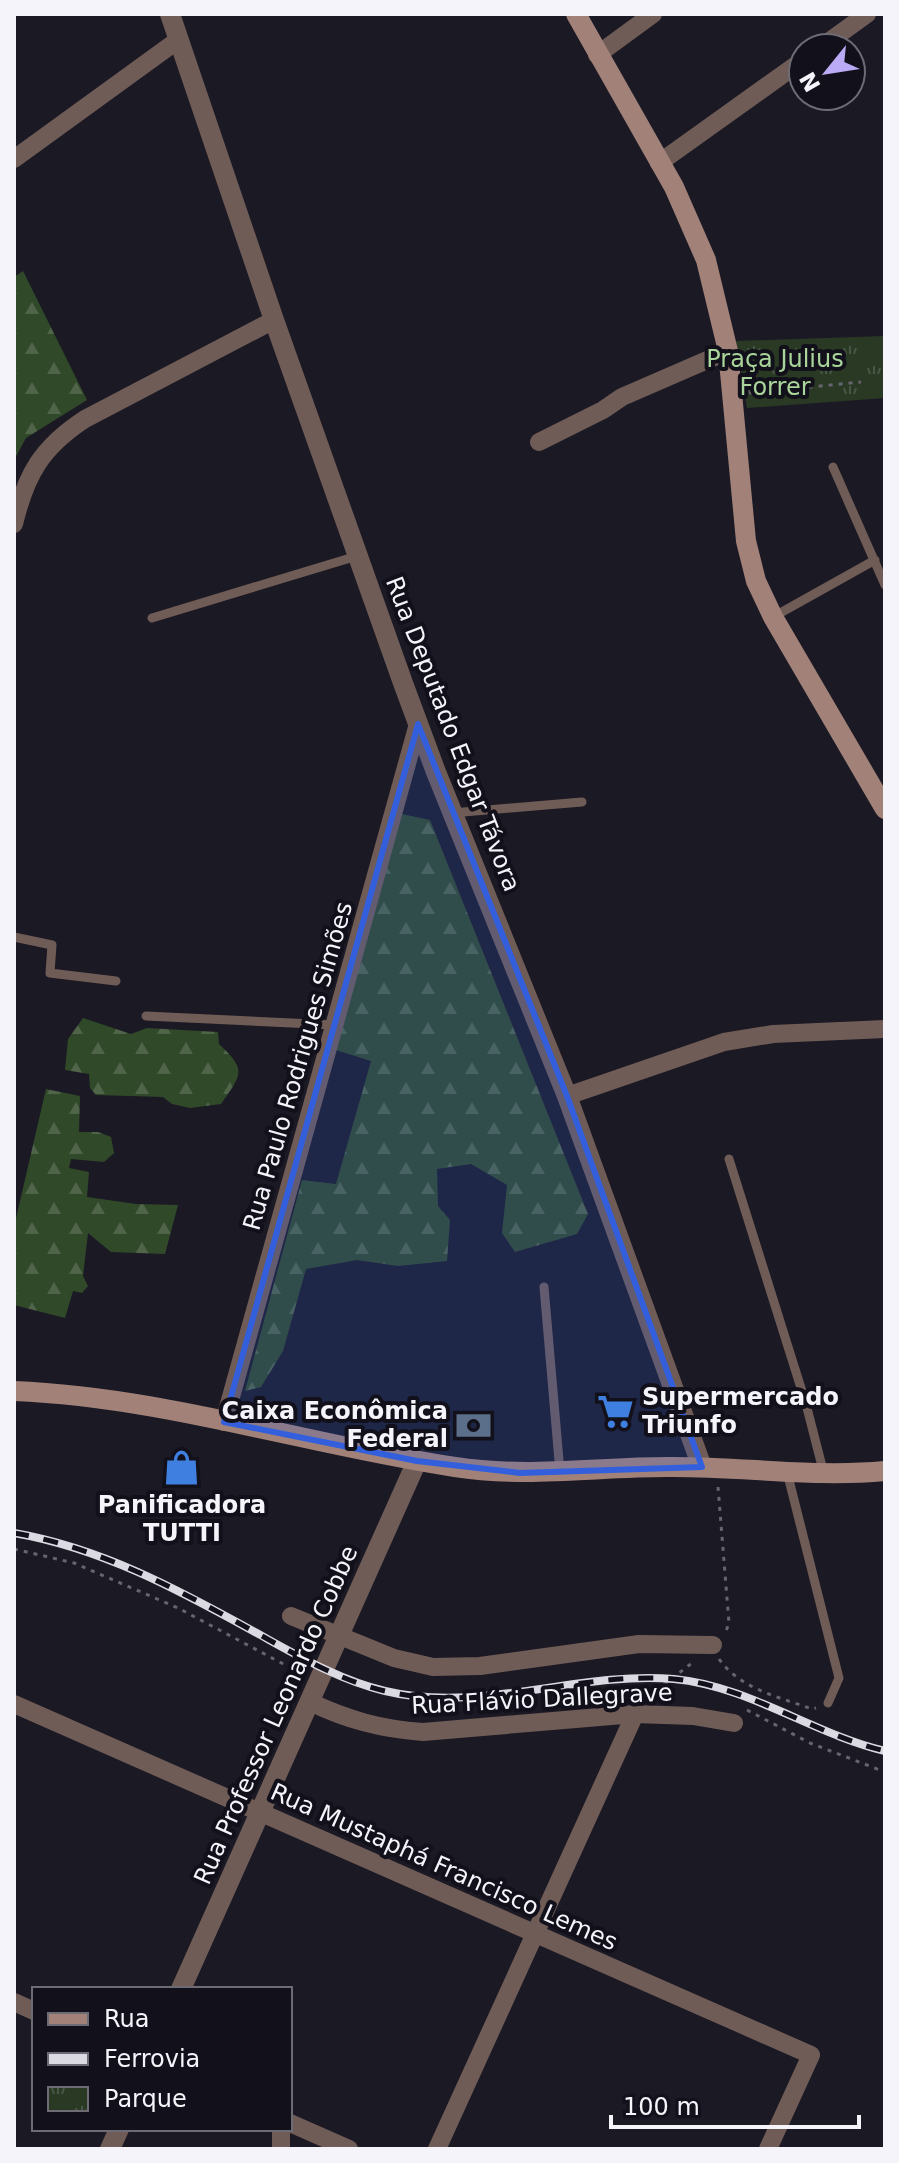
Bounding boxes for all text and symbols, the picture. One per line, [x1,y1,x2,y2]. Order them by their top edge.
north arrow [787,32,867,112]
text: N [795,68,826,96]
park label: Praça Julius Forrer [706,345,844,401]
street label: Rua Deputado Edgar Távora [380,573,526,895]
street label: Rua Paulo Rodrigues Simões [238,899,358,1233]
place label: Supermercado Triunfo [642,1383,839,1439]
supermarket icon: Supermercado Triunfo [597,1392,635,1430]
place label: Caixa Econômica Federal [222,1397,448,1453]
bank icon: Caixa Econômica Federal [455,1406,493,1444]
shop icon: Panificadora TUTTI [163,1449,201,1487]
place label: Panificadora TUTTI [98,1491,266,1547]
street label: Rua Professor Leonardo Cobbe [188,1541,364,1889]
street label: Rua Flávio Dallegrave [411,1678,673,1720]
street label: Rua Mustaphá Francisco Lemes [266,1778,622,1956]
legend [32,1987,292,2131]
text: Rua [104,2005,150,2033]
text: Ferrovia [104,2045,200,2073]
scale bar [611,2079,859,2129]
text: Parque [104,2085,187,2113]
text: 100 m [623,2093,700,2121]

